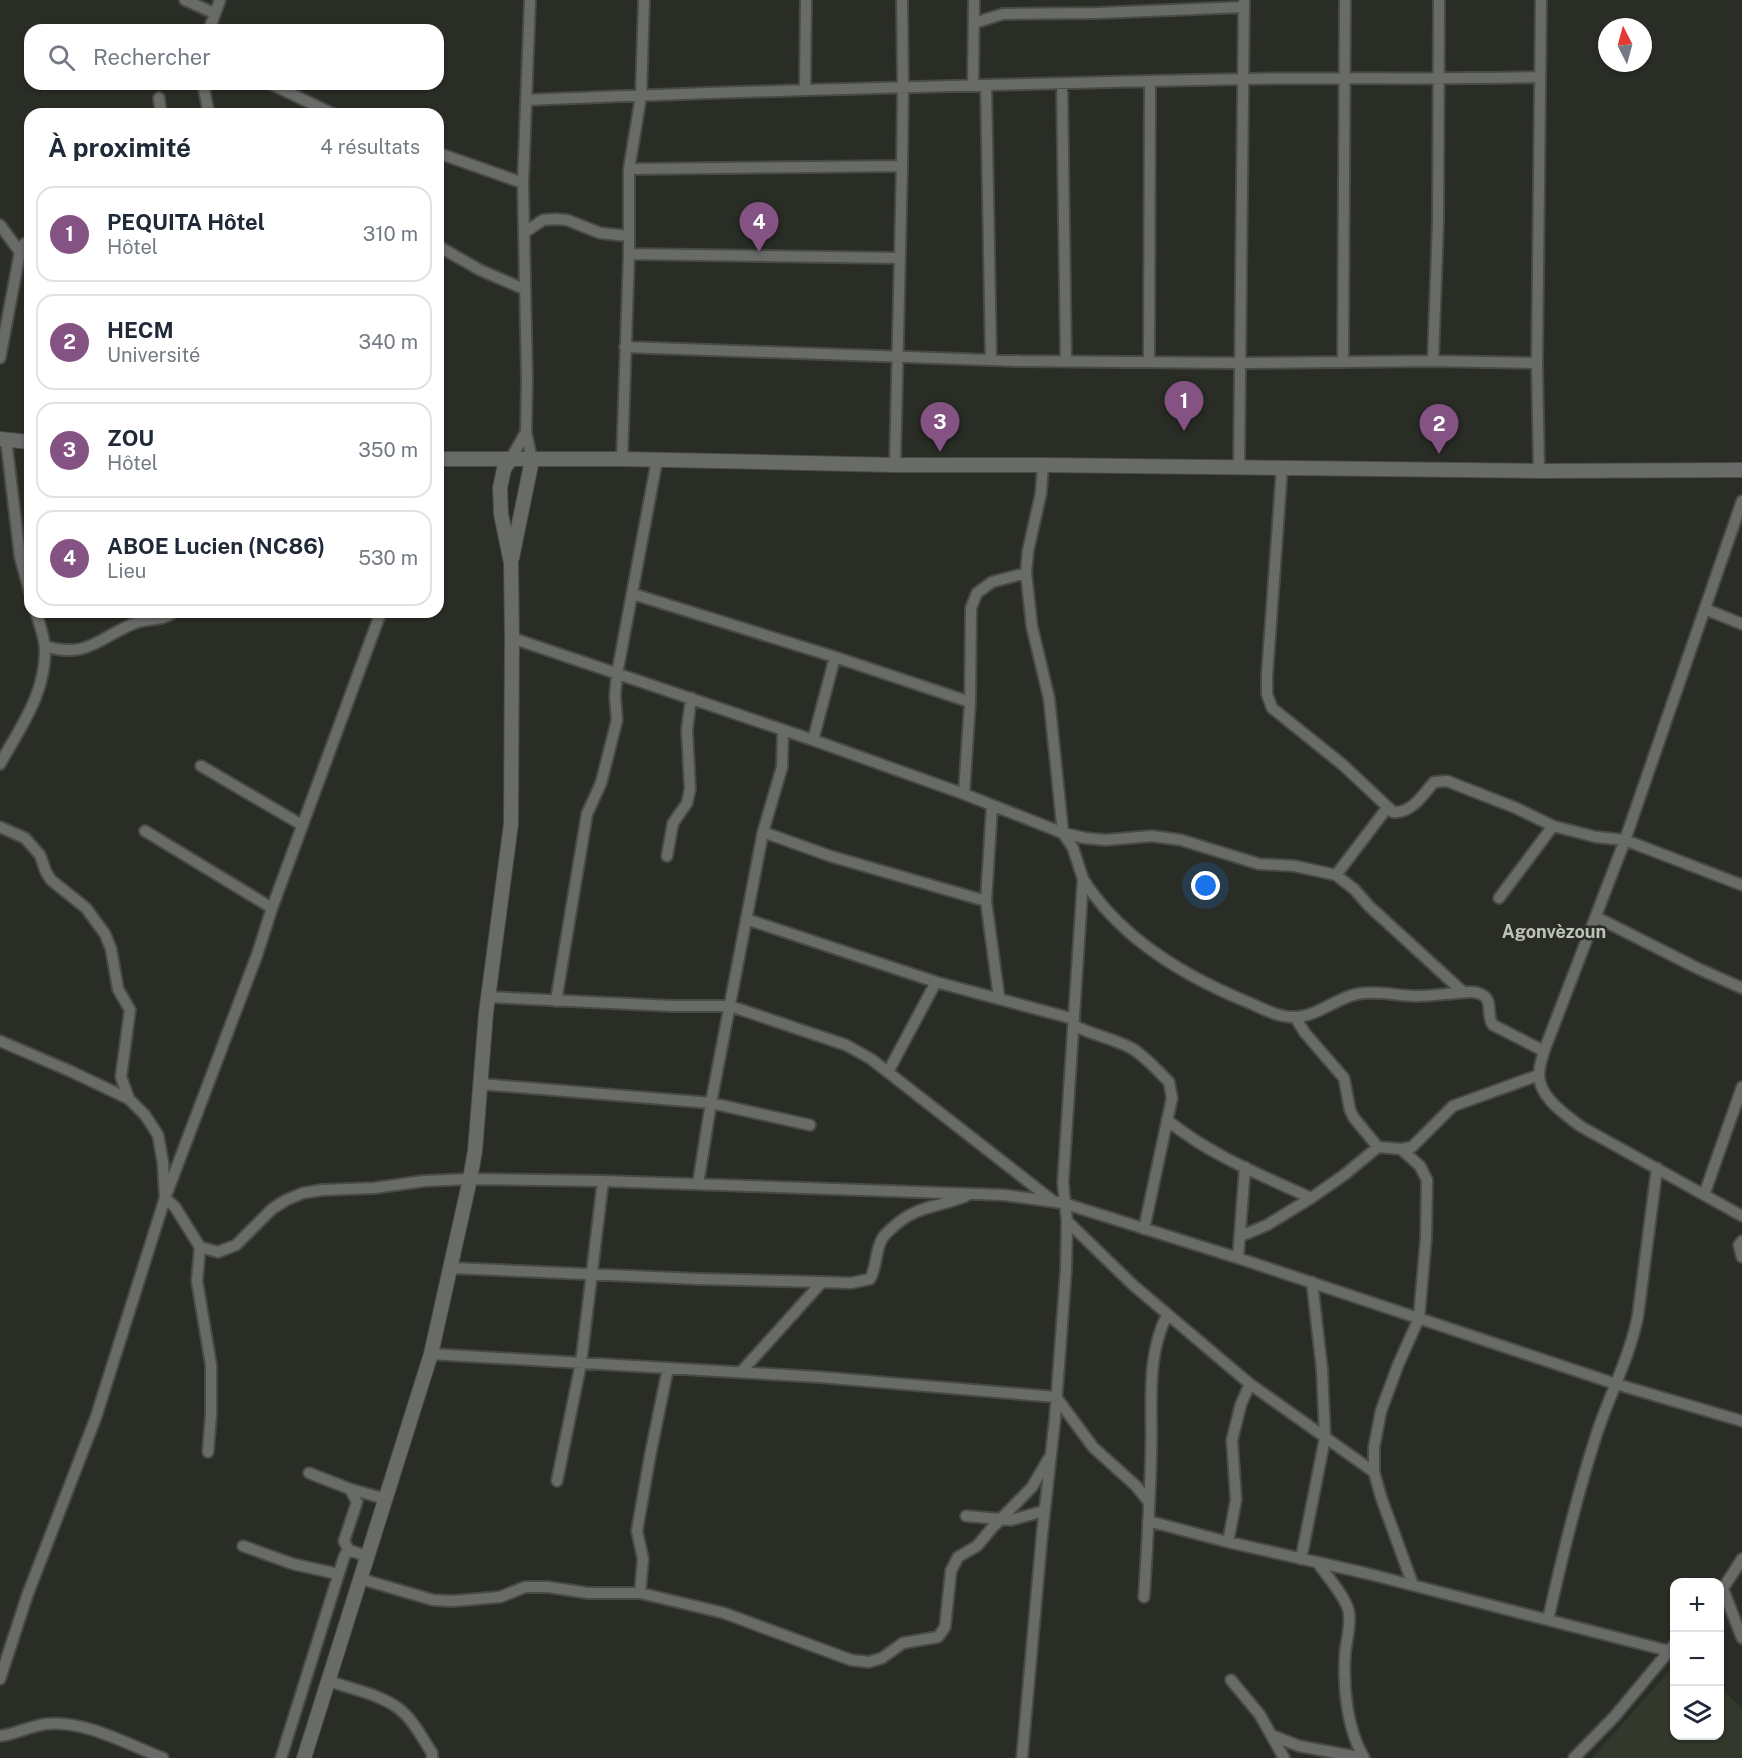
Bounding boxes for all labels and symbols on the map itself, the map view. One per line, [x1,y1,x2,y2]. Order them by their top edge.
north arrow [1598,18,1652,72]
pin: 4 [740,202,778,252]
pin: 1 [1164,382,1204,431]
pin: 3 [920,402,960,452]
pin: 2 [1420,404,1458,454]
your location [1191,871,1220,900]
district label: Agonvèzoun [1502,921,1606,942]

